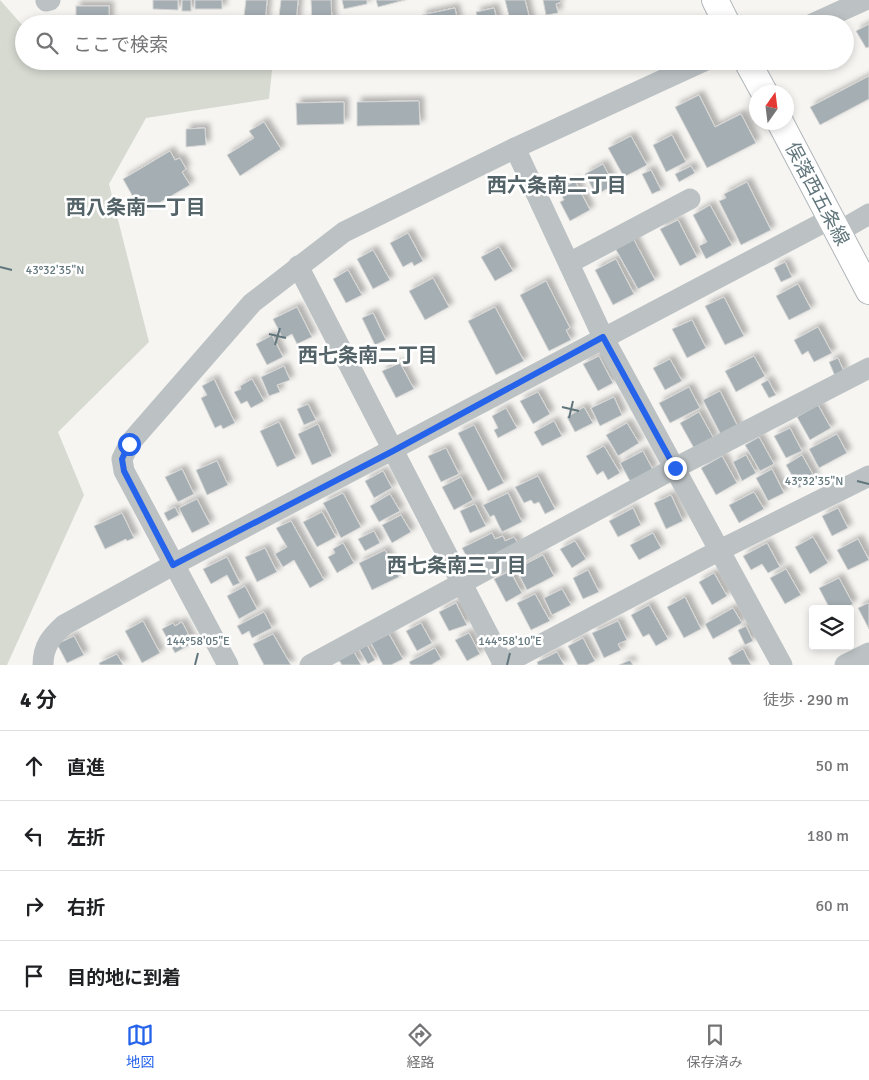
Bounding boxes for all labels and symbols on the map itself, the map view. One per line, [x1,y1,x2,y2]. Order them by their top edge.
north arrow [749,85,794,130]
street label: 俣落西五条線 [780,138,854,250]
district label: 西六条南二丁目 [487,173,627,198]
district label: 西八条南一丁目 [66,195,206,220]
text: 43°32'35"N [26,263,84,278]
district label: 西七条南二丁目 [298,343,438,368]
route start [118,433,141,456]
route end [664,457,687,480]
text: 43°32'35"N [785,474,843,489]
district label: 西七条南三丁目 [387,553,527,578]
text: 144°58'05"E [166,634,230,649]
text: 144°58'10"E [478,634,542,649]

